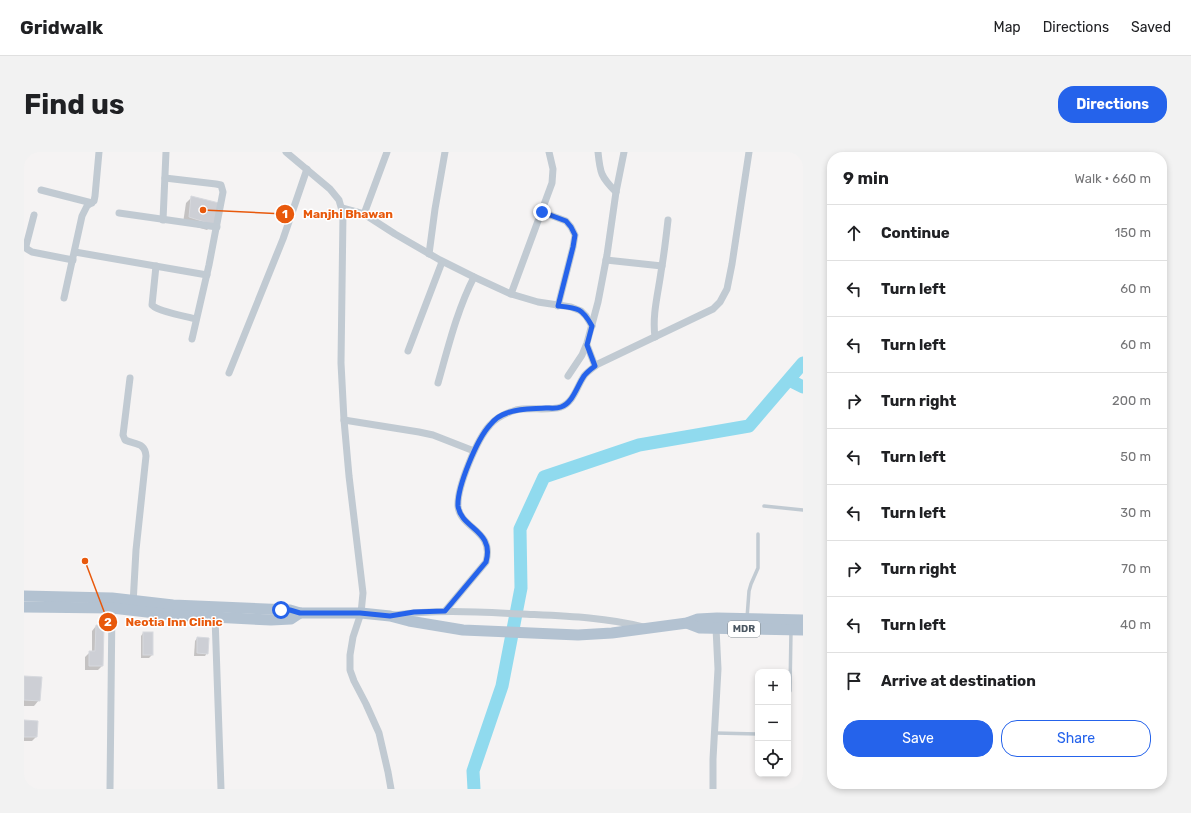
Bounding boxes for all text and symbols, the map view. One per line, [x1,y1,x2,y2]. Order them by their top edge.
text: Gridwalk [20,16,103,39]
text: Map [994,19,1021,36]
text: Directions [1043,19,1109,36]
text: Saved [1131,19,1171,36]
button: Directions [1058,86,1167,123]
text: Find us [24,88,124,121]
text: 9 min [843,168,889,188]
text: Walk · 660 m [1075,171,1151,186]
callout: Manjhi Bhawan [275,202,401,226]
route end [533,203,551,221]
text: 1 [282,207,288,221]
text: Manjhi Bhawan [303,207,393,221]
icon: ahead [843,222,865,244]
text: Continue [881,224,950,242]
text: 150 m [1115,225,1151,240]
icon: left [843,278,865,300]
text: Turn left [881,280,946,298]
text: 60 m [1120,281,1151,296]
icon: left [843,334,865,356]
text: Turn left [881,336,946,354]
text: 60 m [1120,337,1151,352]
icon: right [843,390,865,412]
text: Turn right [881,392,956,410]
text: 200 m [1112,393,1151,408]
icon: left [843,446,865,468]
text: Turn left [881,448,946,466]
text: 50 m [1120,449,1151,464]
icon: left [843,502,865,524]
text: Turn left [881,504,946,522]
text: 30 m [1120,505,1151,520]
icon: right [843,558,865,580]
text: Turn right [881,560,956,578]
text: 70 m [1121,561,1151,576]
route start [272,601,290,619]
callout: Neotia Inn Clinic [98,610,231,634]
icon: left [843,614,865,636]
text: 2 [104,615,112,629]
text: Neotia Inn Clinic [125,615,223,629]
text: Turn left [881,616,946,634]
text: 40 m [1120,617,1151,632]
road number: MDR [728,621,760,637]
map controls [755,669,791,777]
button: + [755,669,791,705]
icon: arrive [843,670,865,692]
text: Arrive at destination [881,672,1036,690]
button: − [755,705,791,741]
button: Save [843,720,993,757]
button: Share [1001,720,1151,757]
button: locate [755,741,791,777]

